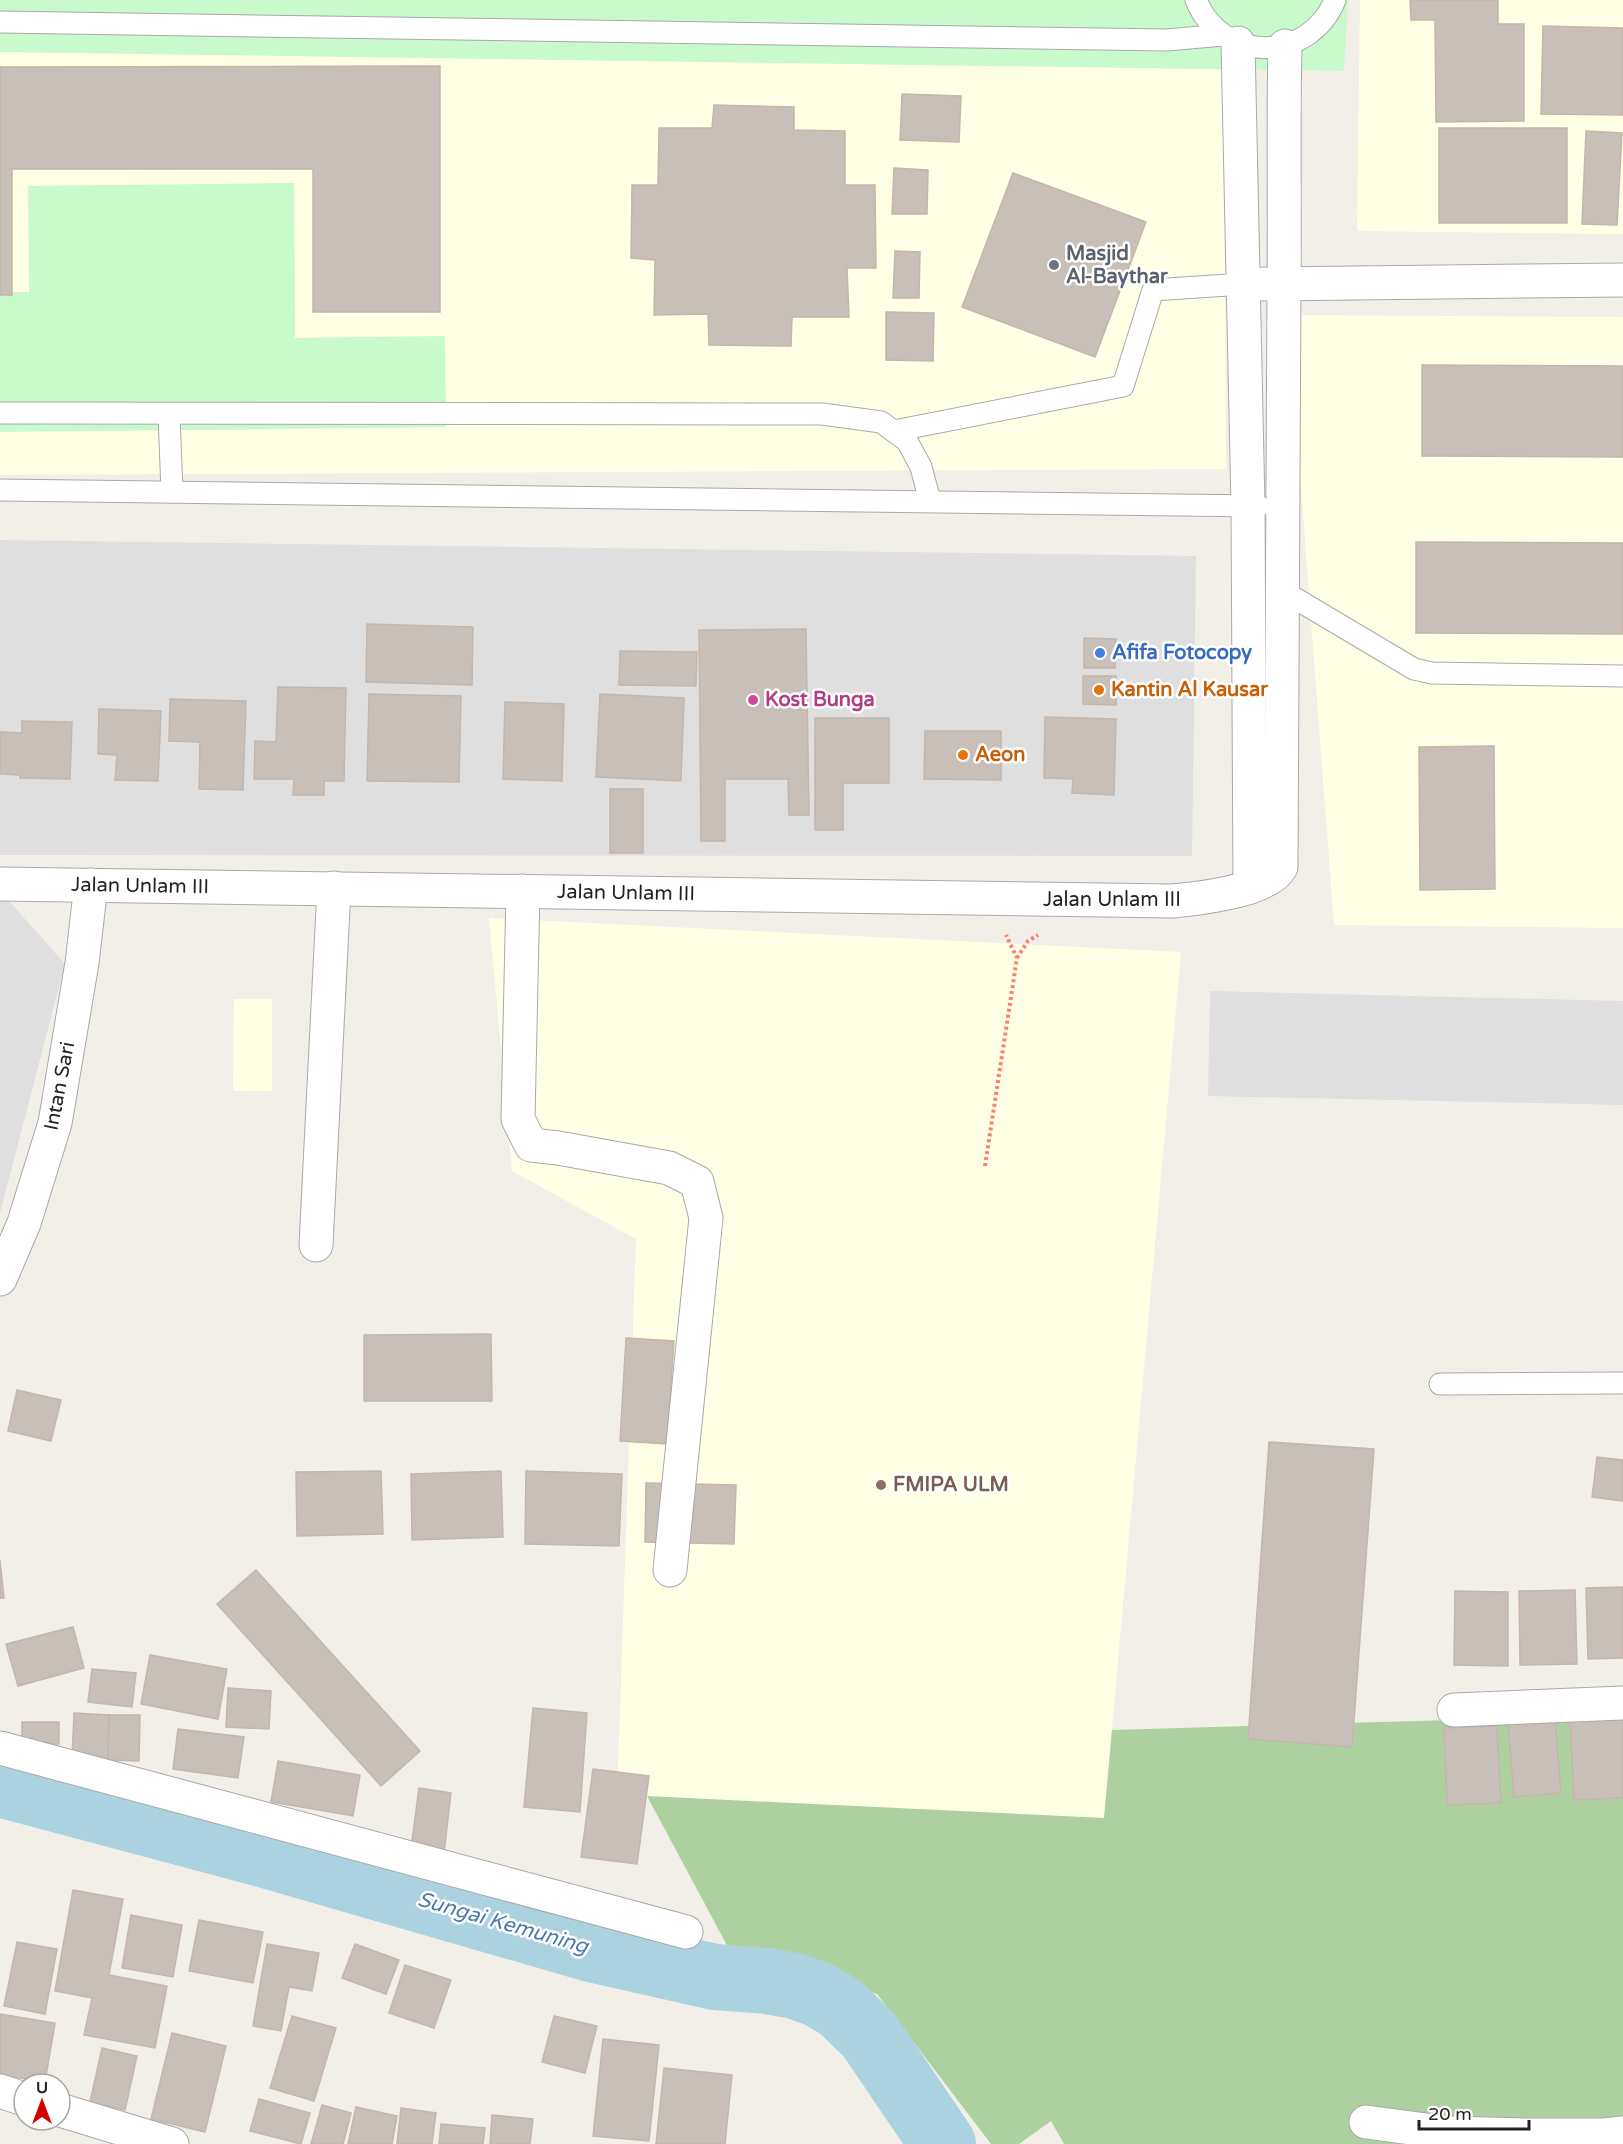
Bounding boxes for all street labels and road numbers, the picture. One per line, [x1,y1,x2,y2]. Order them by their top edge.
street label: Jalan Unlam III [71,873,209,899]
street label: Jalan Unlam III [557,880,695,906]
street label: Jalan Unlam III [1043,888,1181,912]
street label: Intan Sari [40,1040,80,1132]

